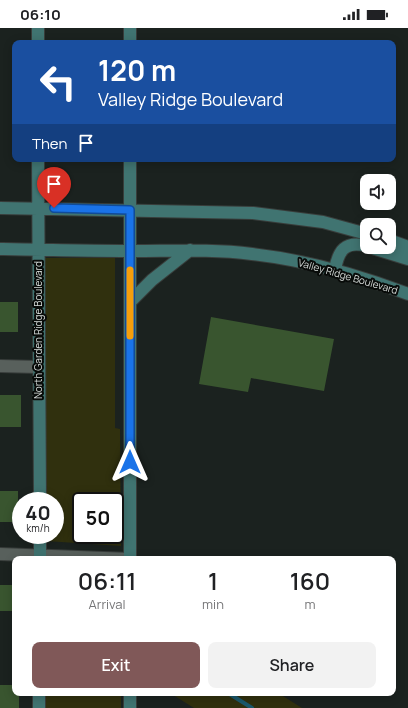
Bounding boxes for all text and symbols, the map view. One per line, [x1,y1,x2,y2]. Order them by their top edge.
text: 06:10 [20,4,61,25]
text: 120 m [98,51,176,89]
icon: left [32,56,84,108]
text: Valley Ridge Boulevard [98,87,283,111]
icon: arrive [75,132,97,154]
text: Then [32,133,67,154]
pin [37,167,71,208]
icon: arrive [43,173,65,195]
map controls [360,174,396,254]
button: sound [360,174,396,210]
button: search [360,218,396,254]
street label: Valley Ridge Boulevard [297,255,399,297]
street label: North Garden Ridge Boulevard [31,261,45,399]
position arrow [109,441,151,483]
speed limit sign: 50 [72,492,124,544]
text: 40 [25,499,51,526]
text: km/h [26,521,50,535]
text: 06:11 [78,564,136,597]
text: 1 [208,564,218,597]
text: 160 [290,564,330,597]
text: Arrival [88,595,126,613]
text: min [202,595,224,613]
text: m [304,595,315,613]
button: Exit [32,642,200,688]
button: Share [208,642,376,688]

